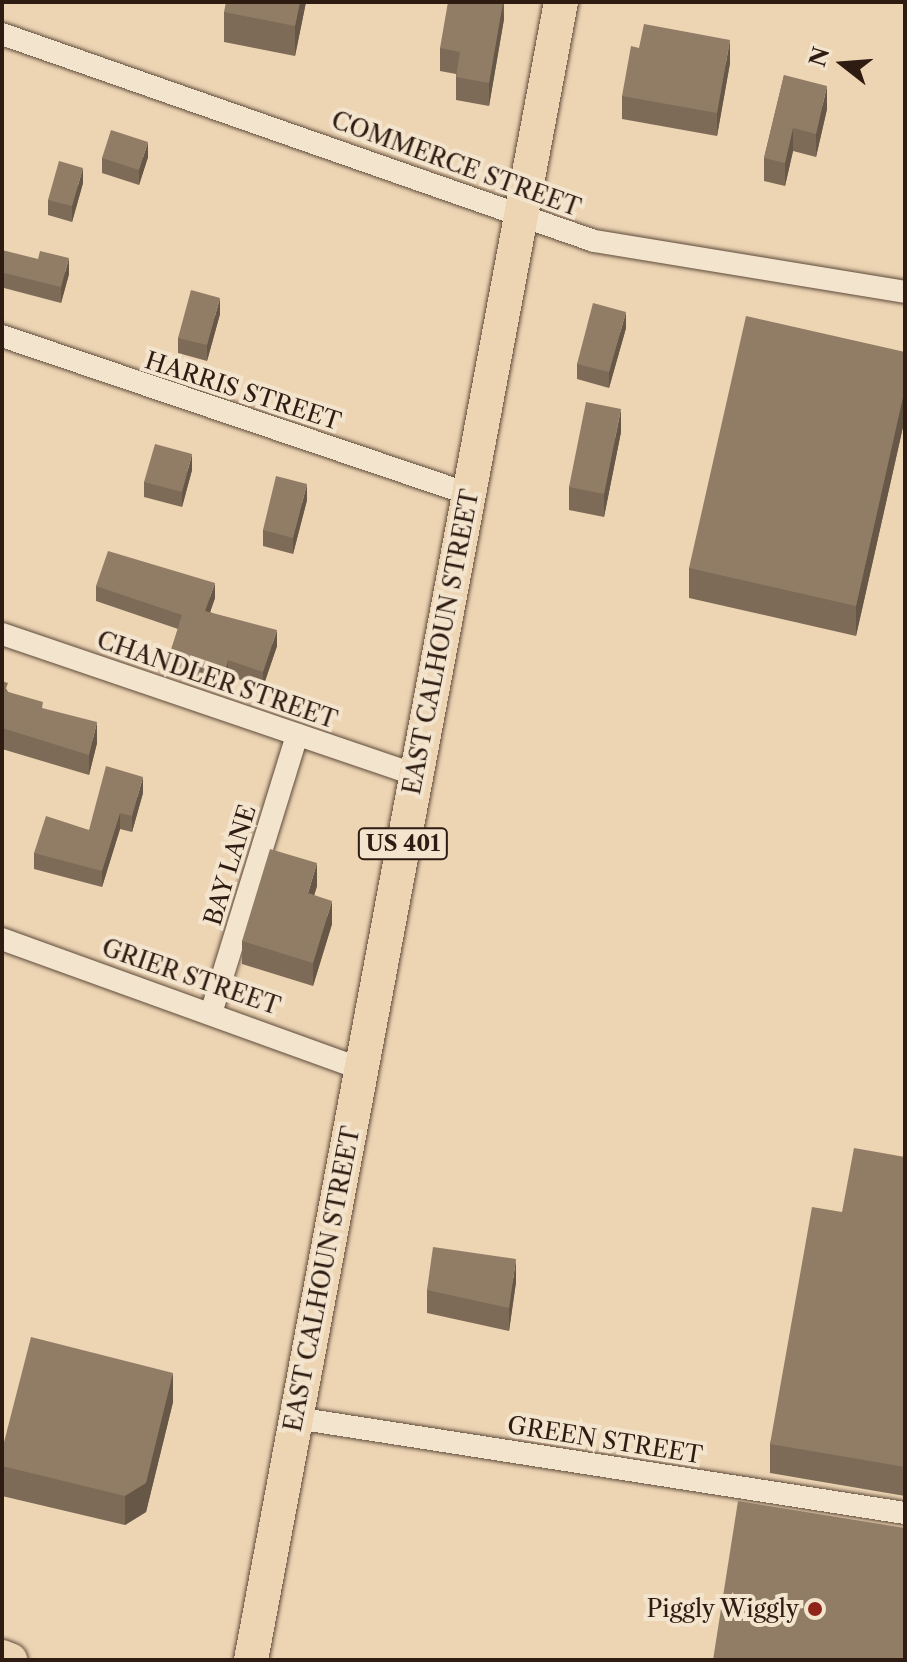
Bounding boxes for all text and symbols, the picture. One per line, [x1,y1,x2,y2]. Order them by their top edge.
north arrow [803,24,883,104]
text: N [804,44,835,70]
street label: COMMERCE STREET [328,106,584,222]
street label: HARRIS STREET [141,346,345,436]
street label: EAST CALHOUN STREET [397,487,485,797]
street label: CHANDLER STREET [93,625,341,735]
street label: BAY LANE [198,801,262,929]
road number: US 401 [357,826,449,862]
street label: GRIER STREET [98,933,284,1021]
street label: EAST CALHOUN STREET [278,1124,366,1434]
street label: GREEN STREET [505,1410,705,1470]
place label: Piggly Wiggly [645,1595,799,1623]
marker: Piggly Wiggly [806,1600,824,1618]

